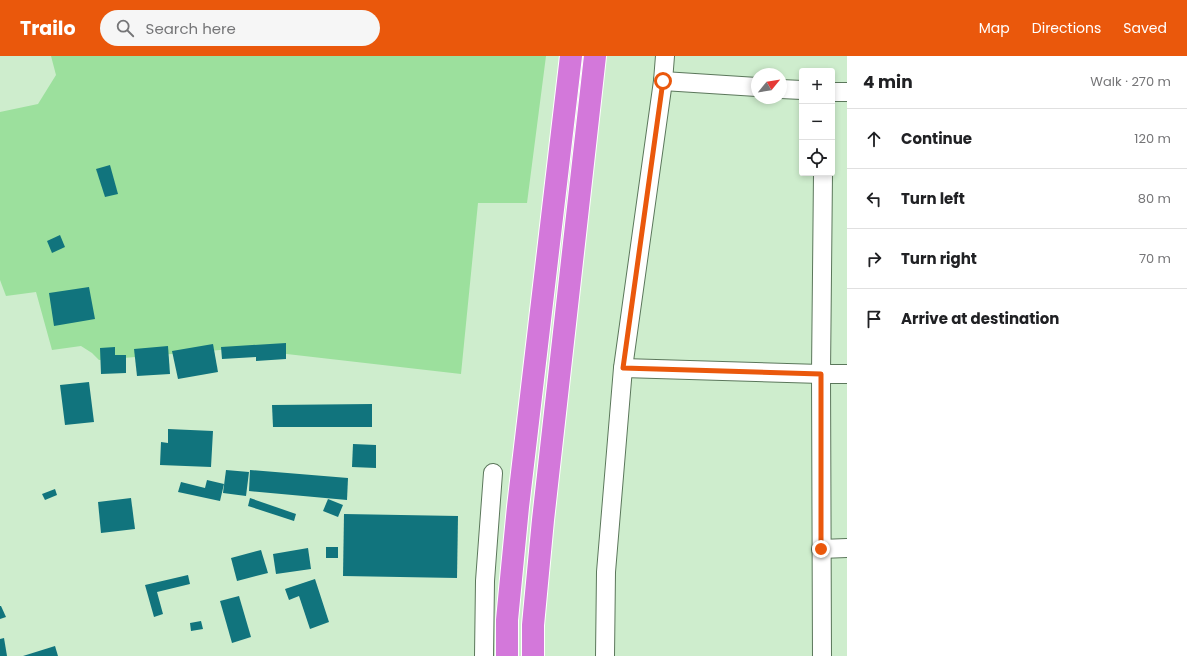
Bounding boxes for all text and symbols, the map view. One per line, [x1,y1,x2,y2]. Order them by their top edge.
search box [100,10,380,46]
text: Trailo [20,15,76,42]
icon: search [114,17,136,39]
text: Search here [146,18,236,39]
text: Map [979,18,1010,38]
text: Directions [1032,18,1101,38]
text: Saved [1123,18,1167,38]
north arrow [751,68,787,104]
map controls [799,68,835,176]
button: + [799,68,835,104]
text: 4 min [863,70,913,94]
route start [654,72,672,90]
text: Walk · 270 m [1090,72,1171,91]
button: − [799,104,835,140]
icon: ahead [863,128,885,150]
text: Continue [901,128,972,149]
text: 120 m [1134,129,1171,148]
button: locate [799,140,835,176]
icon: left [863,188,885,210]
text: Turn left [901,188,965,209]
text: 80 m [1138,189,1171,208]
icon: right [863,248,885,270]
text: Turn right [901,248,977,269]
text: 70 m [1139,249,1171,268]
icon: arrive [863,308,885,330]
text: Arrive at destination [901,308,1059,329]
route end [812,540,830,558]

